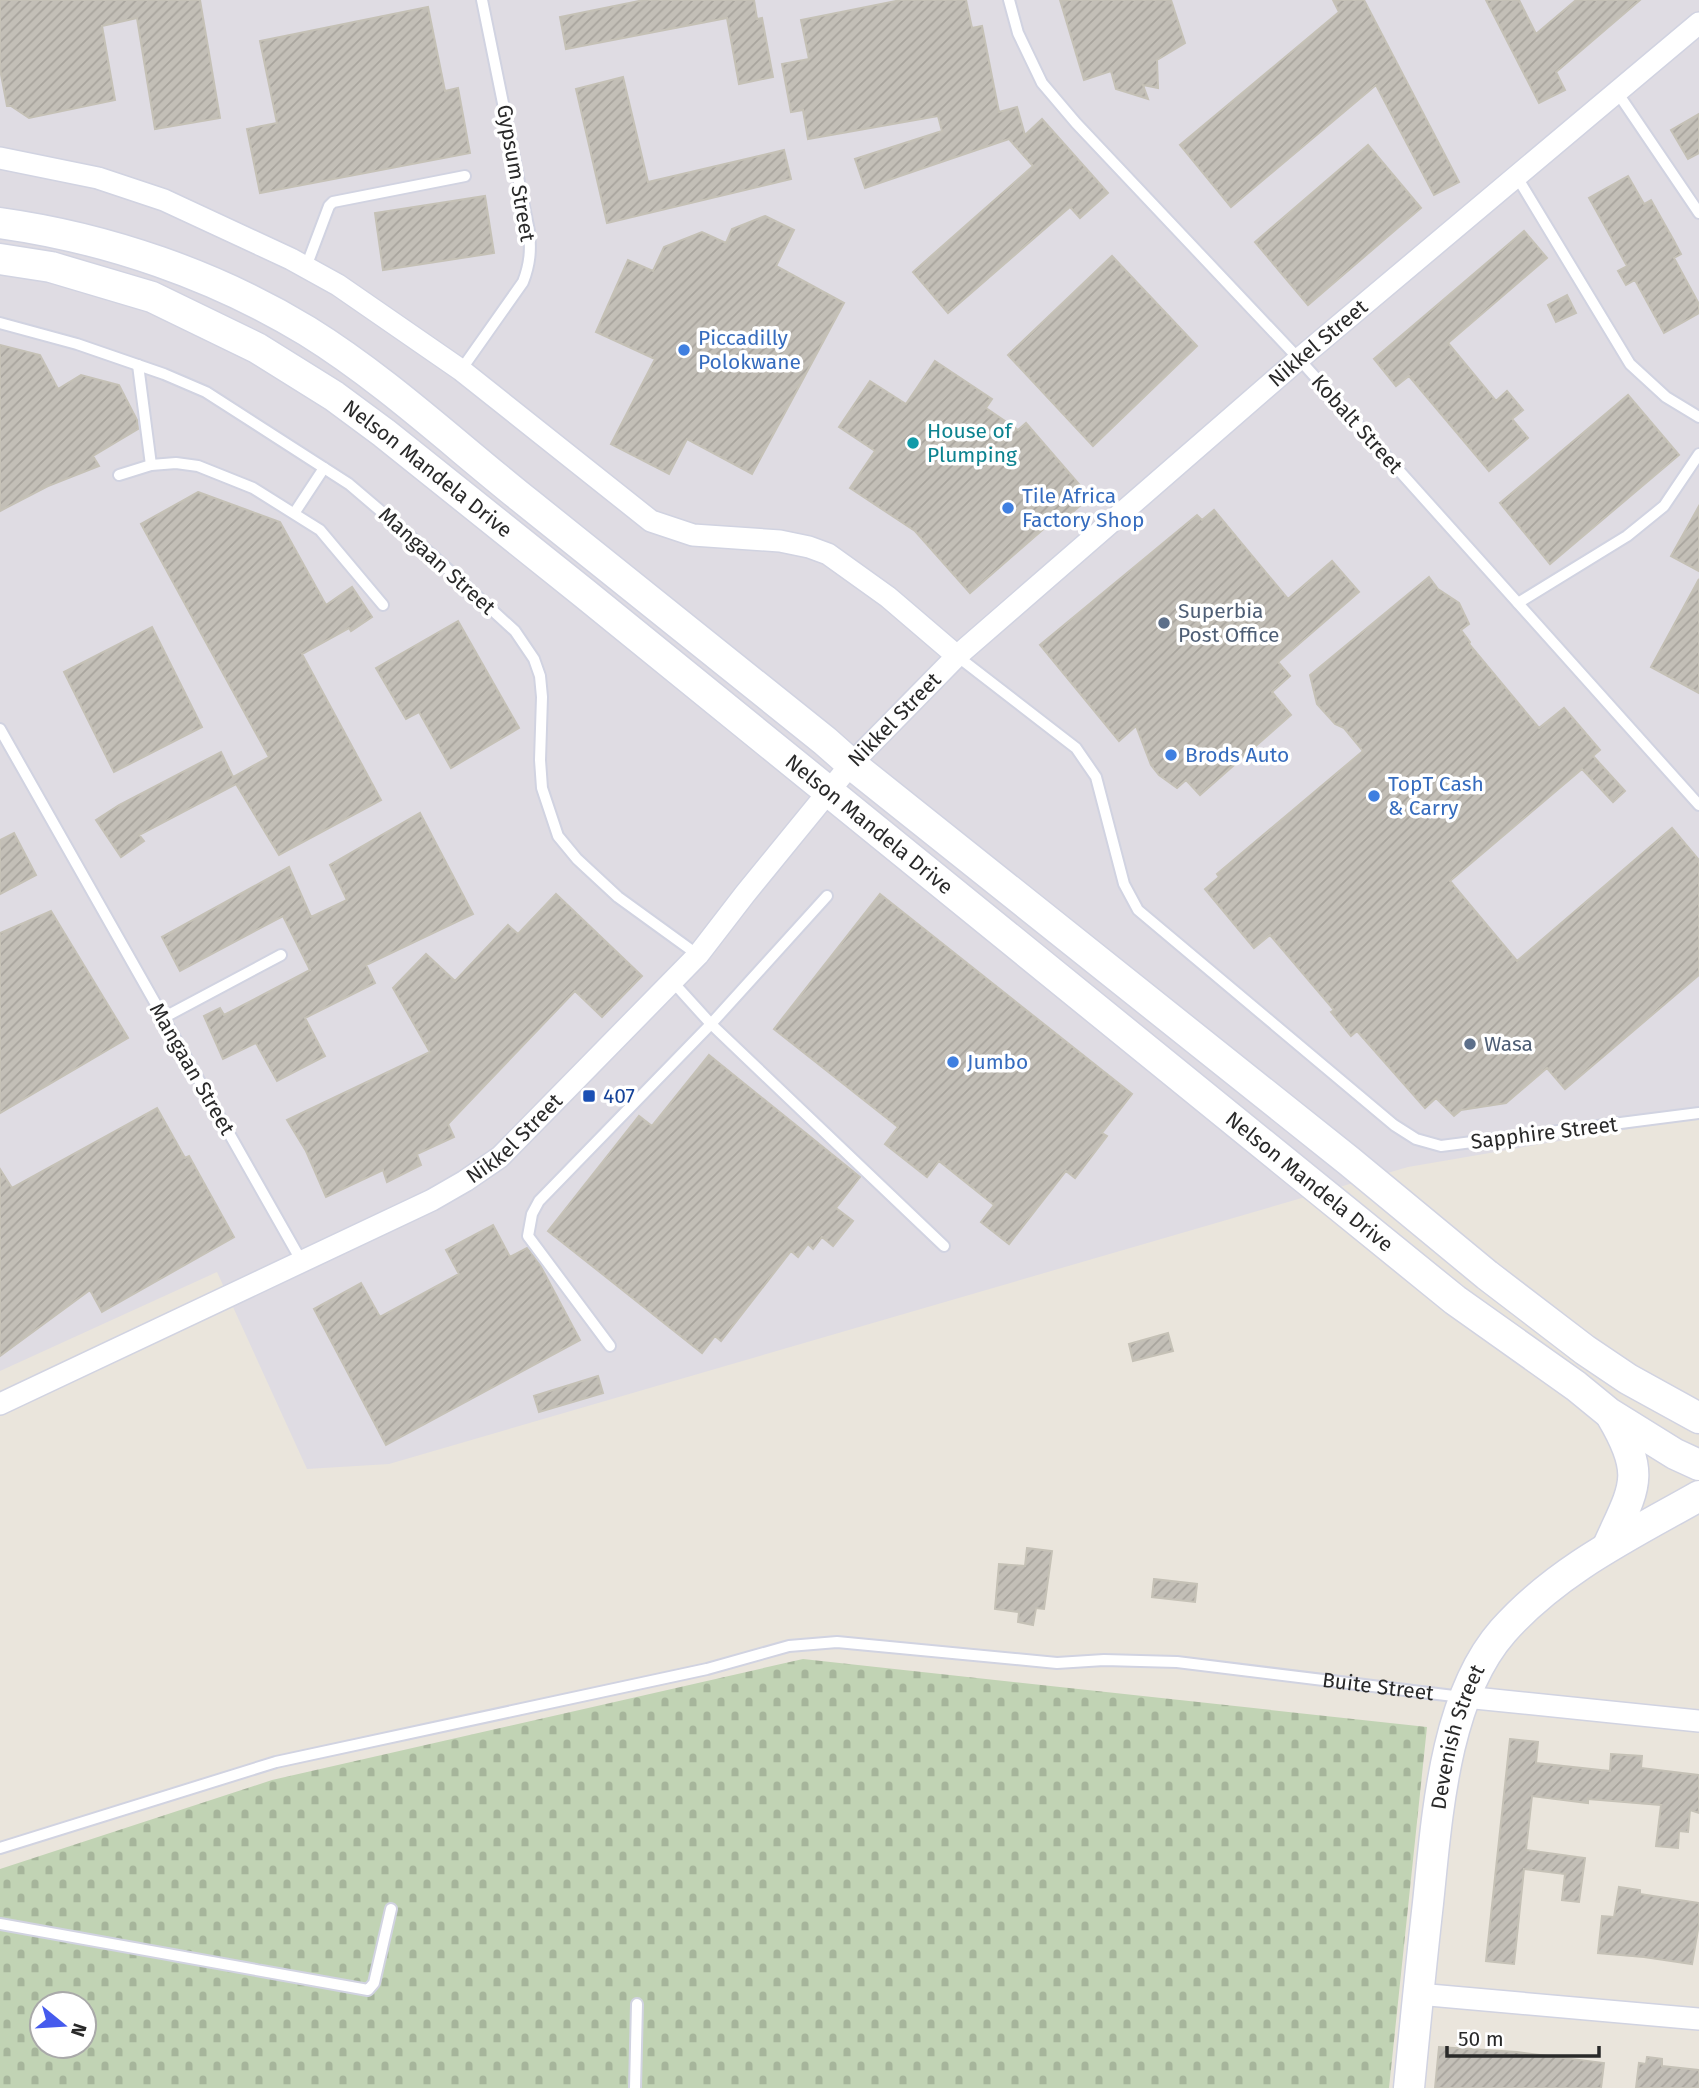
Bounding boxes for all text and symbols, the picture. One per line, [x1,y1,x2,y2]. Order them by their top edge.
street label: Gypsum Street [491,102,541,244]
street label: Nikkel Street [1263,294,1373,392]
place label: Piccadilly Polokwane [698,325,801,375]
marker: Piccadilly Polokwane [676,342,692,358]
street label: Kobalt Street [1306,369,1408,479]
street label: Nelson Mandela Drive [338,394,517,543]
place label: House of Plumping [927,418,1017,468]
marker: House of Plumping [905,435,921,451]
place label: Tile Africa Factory Shop [1022,483,1145,533]
marker: Tile Africa Factory Shop [1000,500,1016,516]
street label: Mangaan Street [373,502,501,621]
place label: Superbia Post Office [1178,598,1280,648]
marker: Superbia Post Office [1156,615,1172,631]
street label: Nikkel Street [843,667,947,772]
place label: Brods Auto [1185,742,1289,768]
marker: Brods Auto [1163,747,1179,763]
street label: Nelson Mandela Drive [780,749,958,900]
place label: TopT Cash & Carry [1388,771,1484,821]
marker: TopT Cash & Carry [1366,788,1382,804]
street label: Mangaan Street [144,998,241,1140]
place label: Wasa [1484,1031,1533,1057]
marker: Wasa [1462,1036,1478,1052]
place label: Jumbo [967,1049,1028,1075]
marker: Jumbo [945,1054,961,1070]
place label: 407 [603,1083,635,1109]
street label: Nikkel Street [461,1088,568,1189]
marker: 407 [581,1088,597,1104]
street label: Nelson Mandela Drive [1220,1106,1398,1258]
street label: Sapphire Street [1469,1111,1619,1155]
street label: Devenish Street [1425,1660,1491,1811]
street label: Buite Street [1321,1667,1436,1706]
north arrow [28,1990,98,2060]
scale bar [1447,2014,1599,2058]
text: N [66,2021,92,2040]
text: 50 m [1458,2026,1504,2052]

